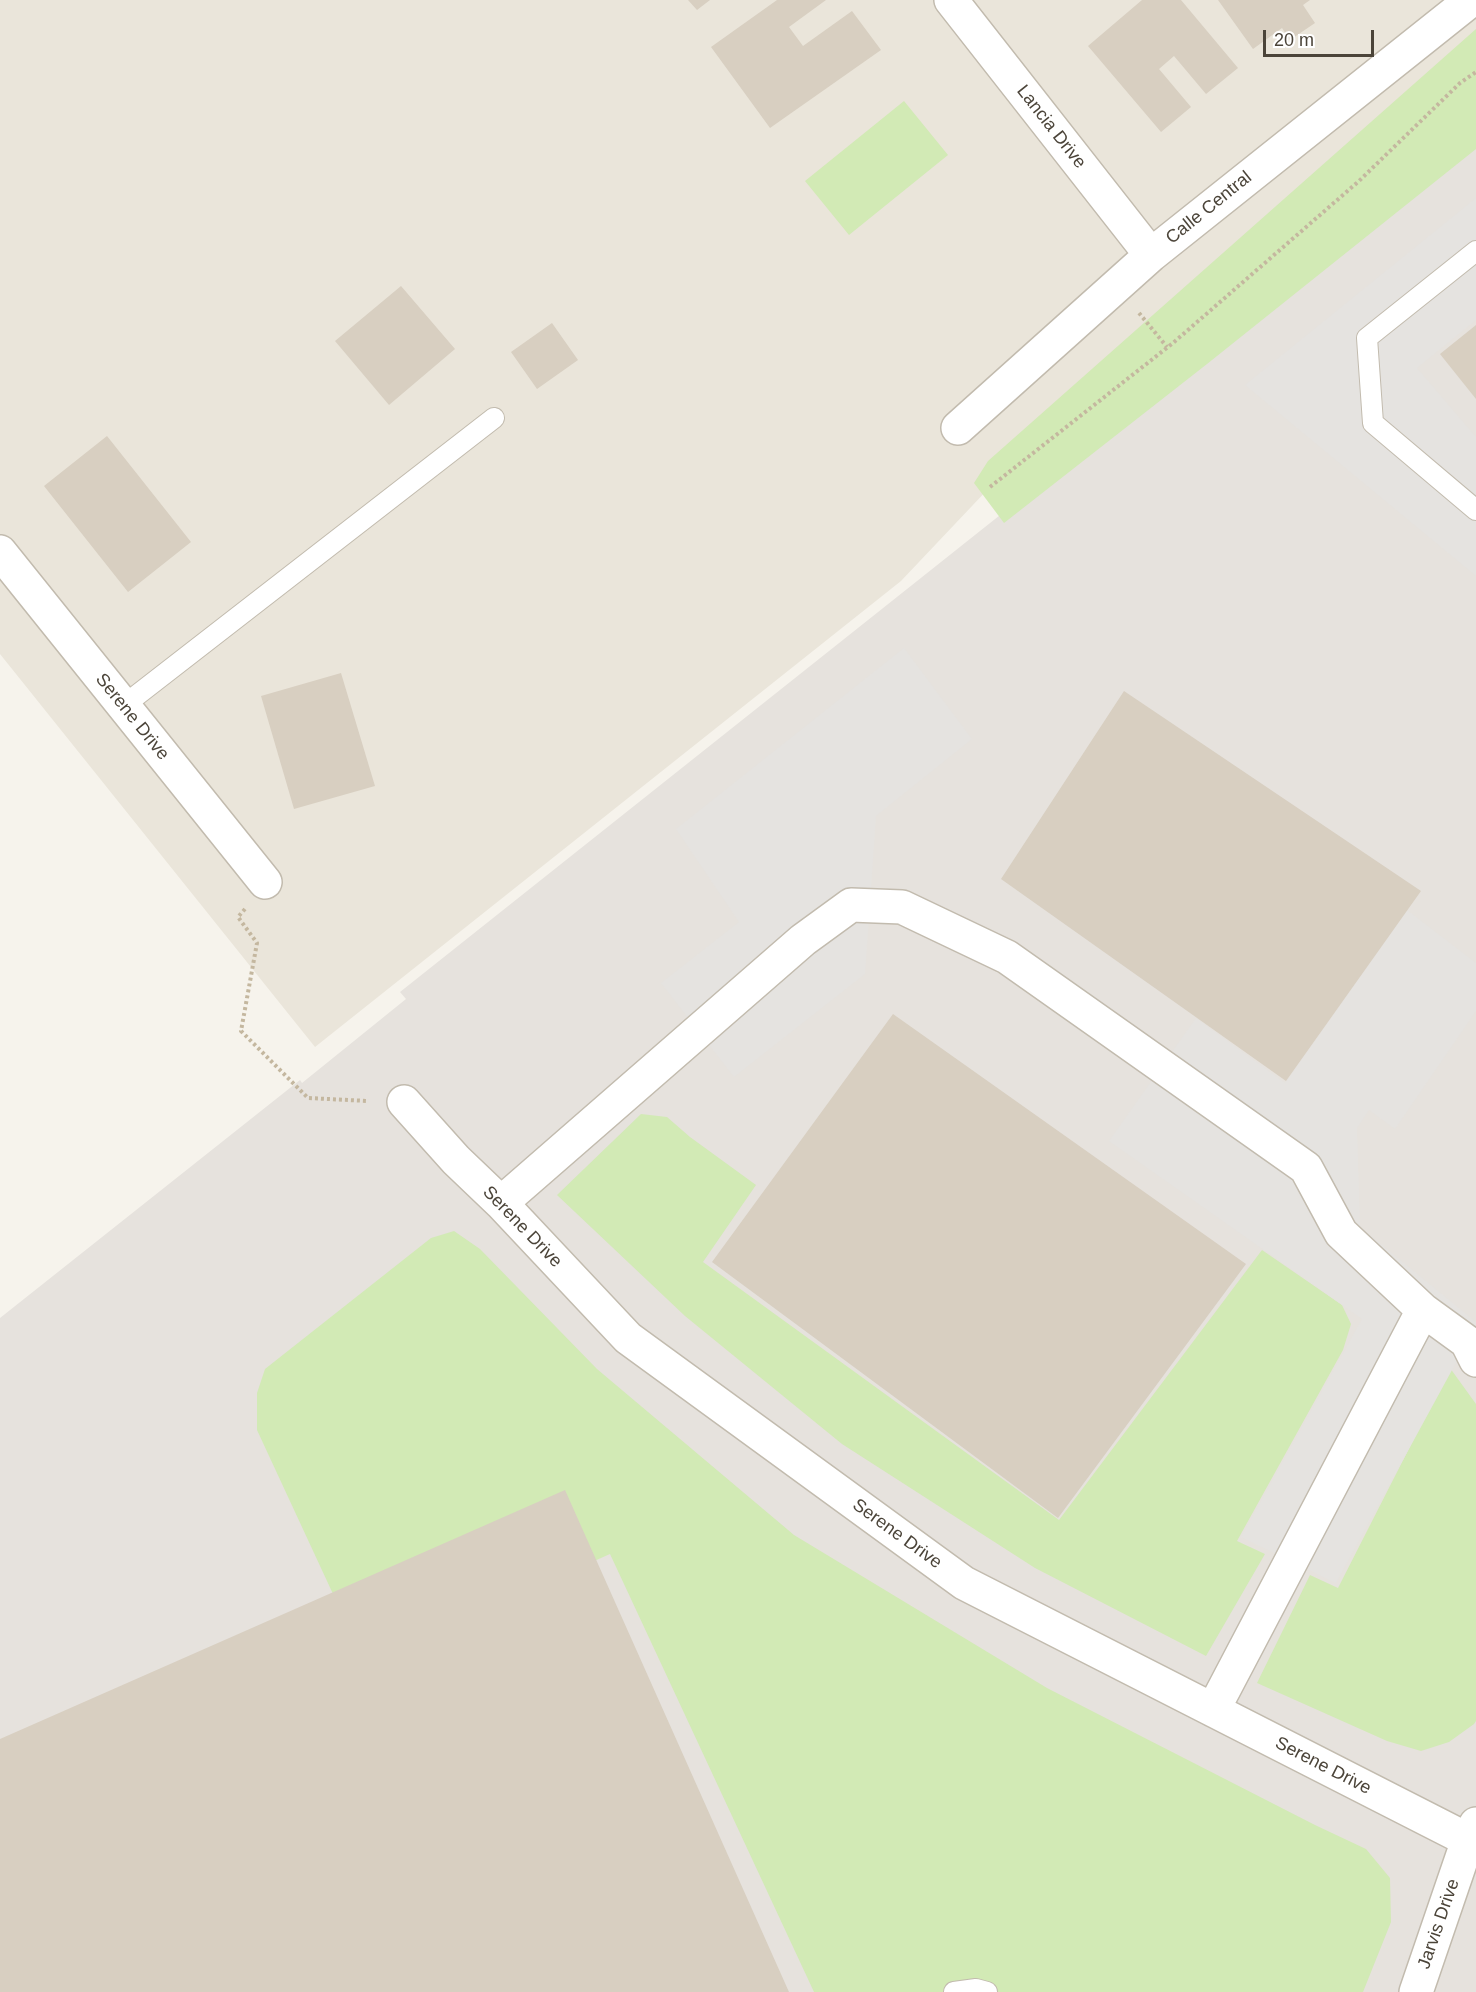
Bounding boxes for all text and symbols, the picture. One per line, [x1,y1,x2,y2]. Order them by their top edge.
scale bar [1266,18,1377,56]
text: 20 m [1274,30,1314,50]
street label: Lancia Drive [1012,81,1090,173]
street label: Calle Central [1162,167,1256,249]
street label: Serene Drive [91,669,173,765]
street label: Serene Drive [478,1182,566,1272]
street label: Serene Drive [848,1494,946,1574]
street label: Serene Drive [1271,1733,1375,1799]
street label: Jarvis Drive [1413,1876,1465,1972]

